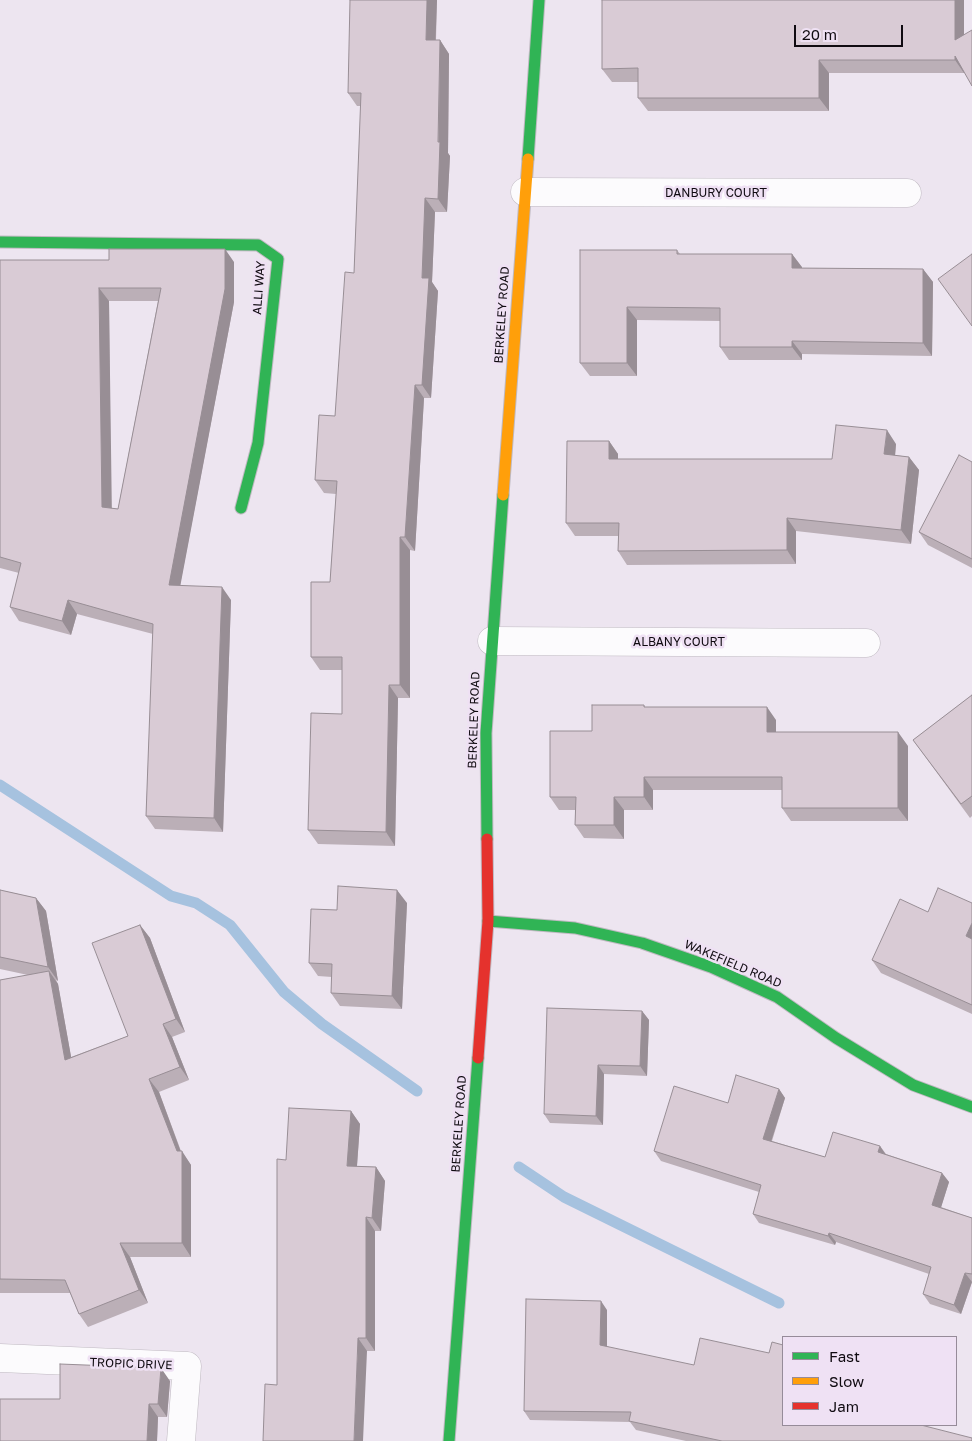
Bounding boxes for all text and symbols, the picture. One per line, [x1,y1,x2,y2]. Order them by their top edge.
scale bar [797,15,906,47]
text: 20 m [802,25,837,43]
street label: DANBURY COURT [665,186,767,200]
street label: ALLI WAY [250,261,268,315]
street label: BERKELEY ROAD [491,266,513,364]
street label: ALBANY COURT [633,635,725,649]
street label: BERKELEY ROAD [465,671,483,769]
street label: WAKEFIELD ROAD [682,937,784,991]
street label: BERKELEY ROAD [448,1075,470,1173]
legend [782,1336,957,1426]
text: Fast [829,1347,860,1365]
street label: TROPIC DRIVE [89,1355,173,1373]
text: Slow [829,1372,864,1390]
text: Jam [829,1397,859,1415]

